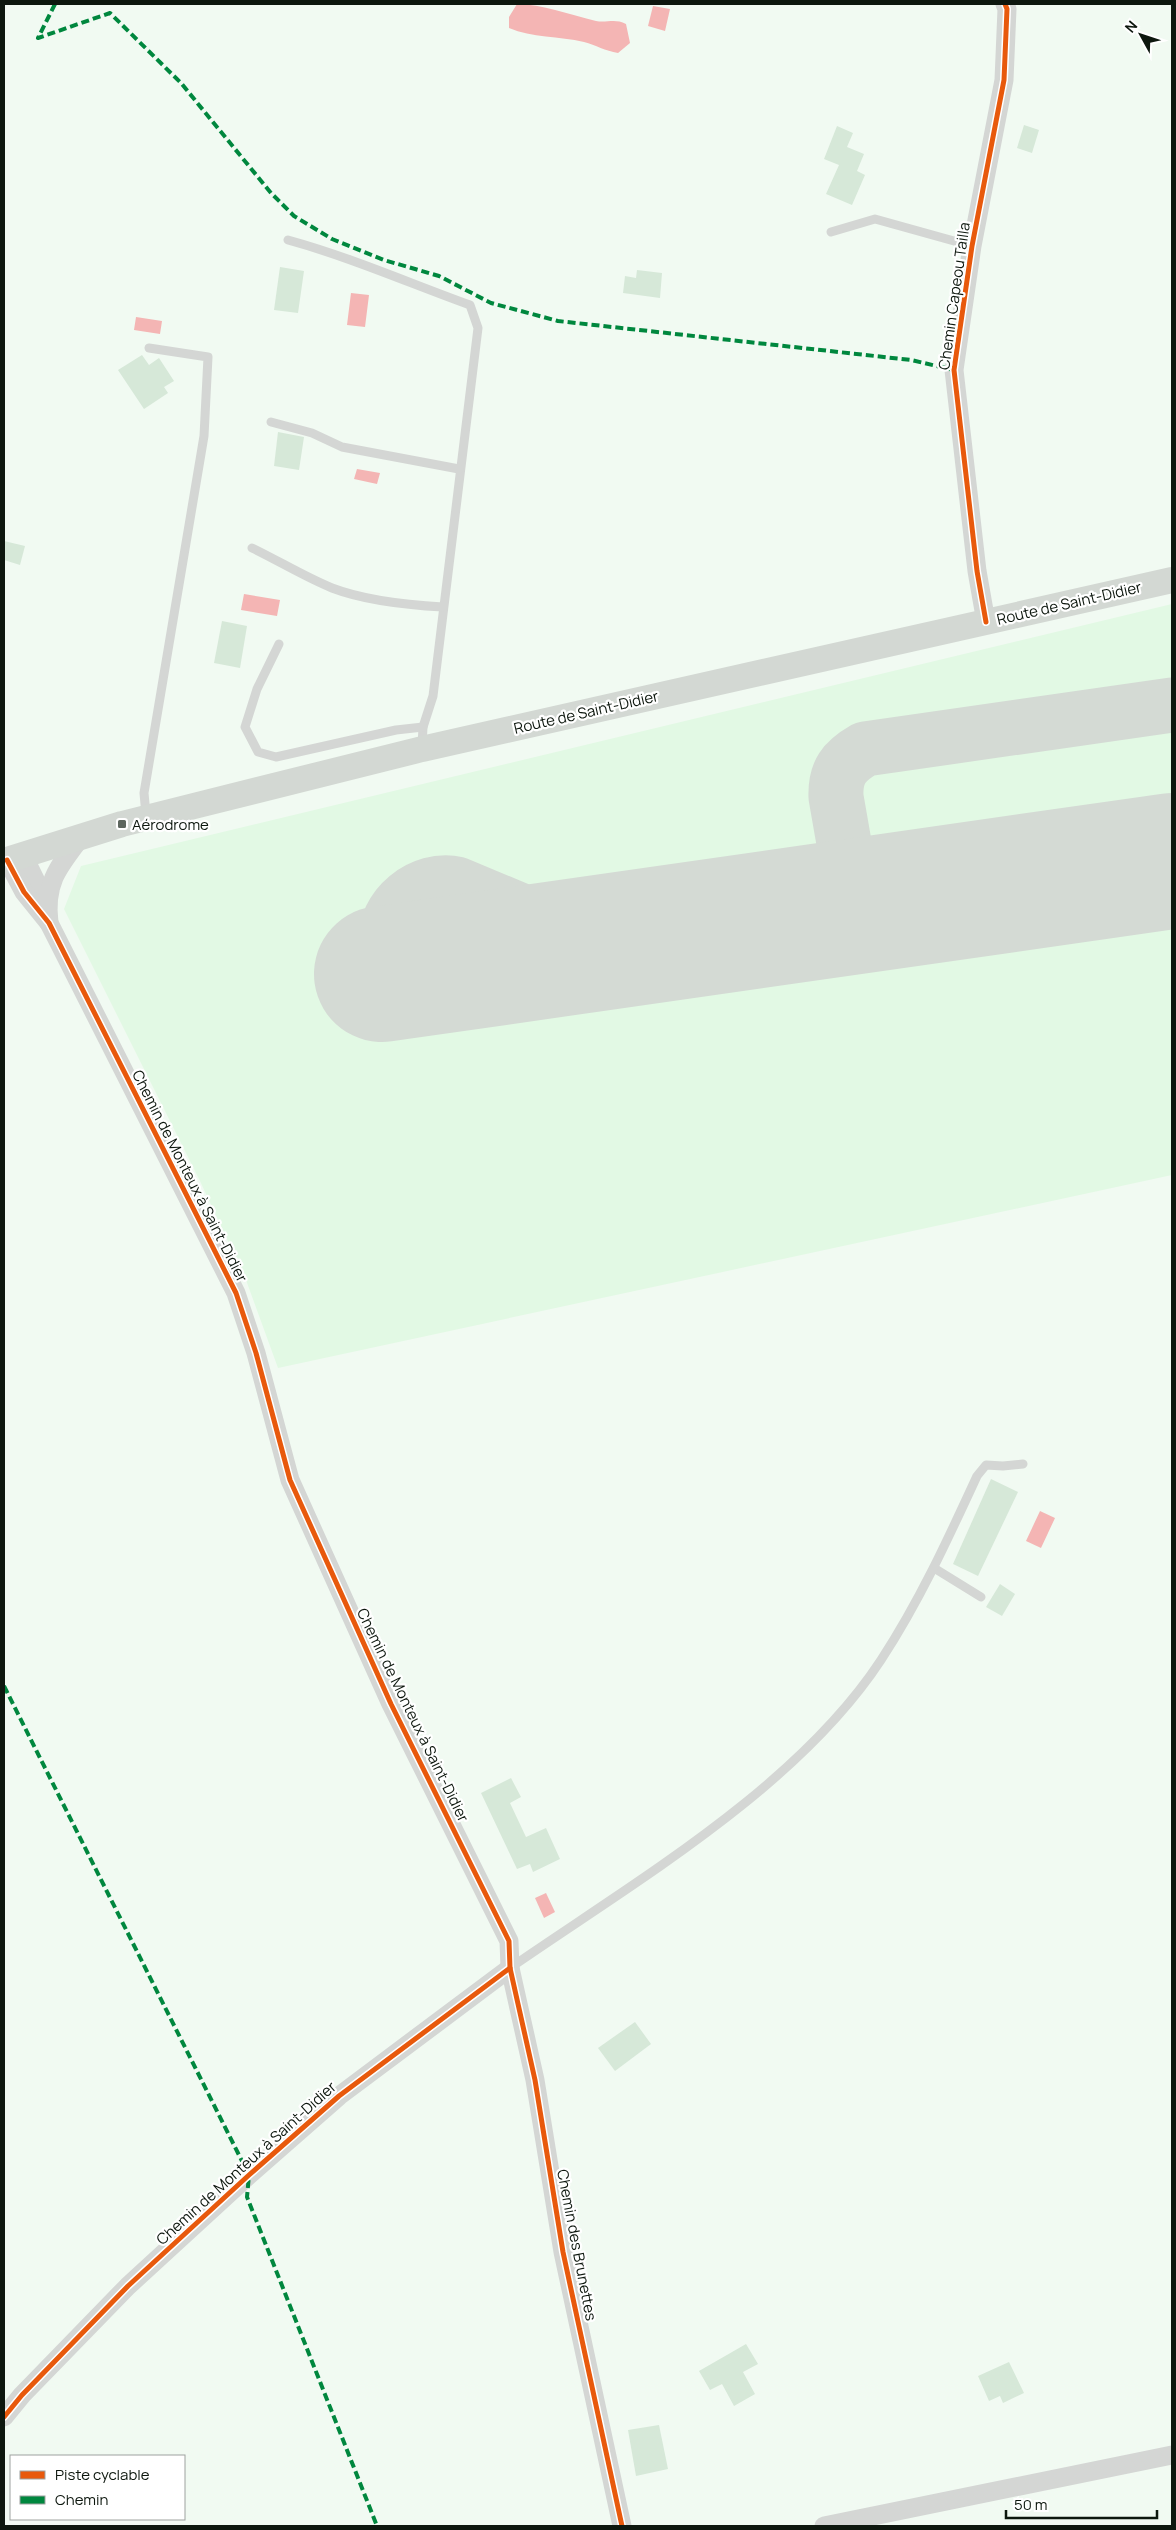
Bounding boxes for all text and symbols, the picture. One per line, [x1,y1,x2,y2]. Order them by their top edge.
north arrow [1116,10,1166,60]
text: N [1120,16,1141,36]
street label: Chemin Capeou Tailla [933,221,975,371]
street label: Route de Saint-Didier [995,576,1144,630]
street label: Route de Saint-Didier [512,685,661,739]
place label: Aérodrome [132,814,209,835]
marker: Aérodrome [116,818,128,830]
street label: Chemin de Monteux à Saint-Didier [127,1066,253,1286]
street label: Chemin de Monteux à Saint-Didier [352,1605,474,1826]
street label: Chemin de Monteux à Saint-Didier [151,2076,341,2250]
street label: Chemin des Brunettes [552,2168,602,2323]
legend [10,2455,185,2520]
text: Piste cyclable [55,2464,150,2485]
scale bar [1006,2488,1157,2520]
text: Chemin [55,2489,108,2510]
text: 50 m [1014,2494,1048,2515]

